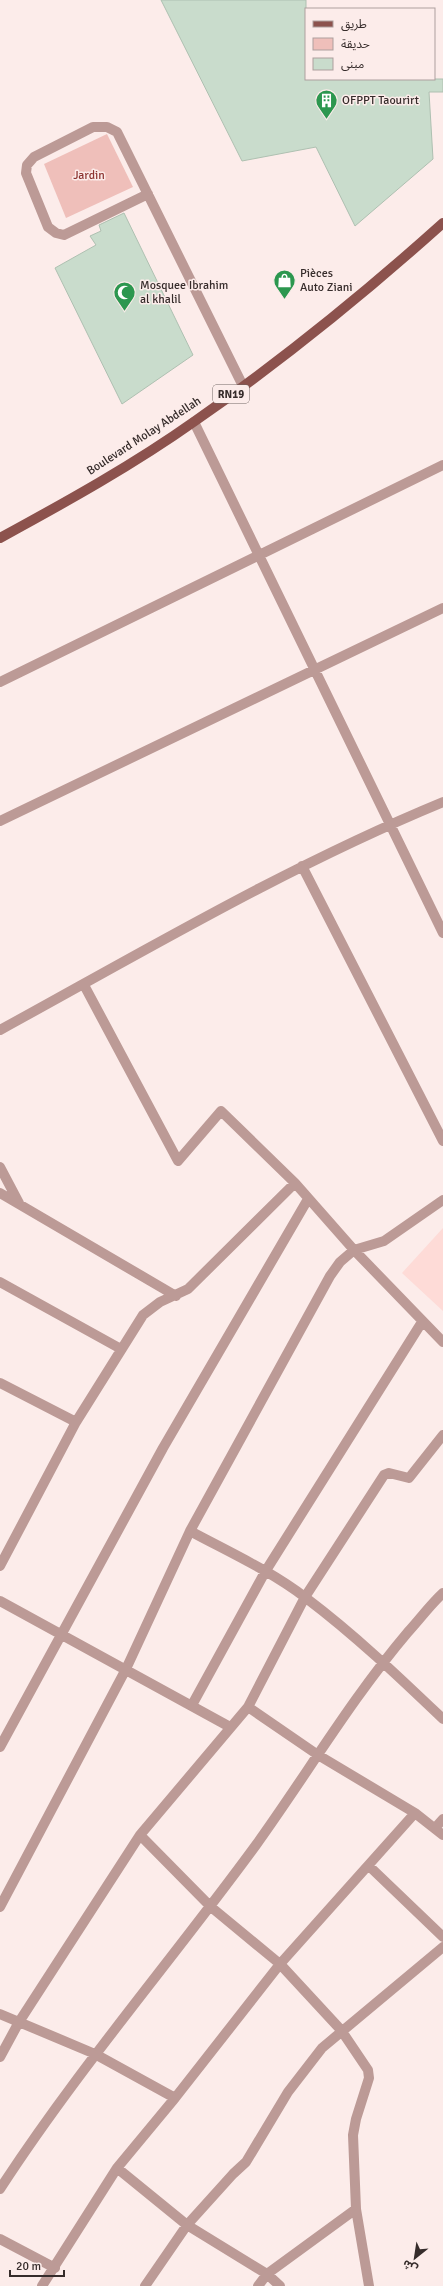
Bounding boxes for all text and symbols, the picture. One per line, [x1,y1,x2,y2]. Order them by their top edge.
legend [305,8,435,80]
text: طريق [341,17,367,32]
text: حديقة [341,37,370,52]
text: مبنى [341,57,364,72]
building icon: OFPPT Taourirt [313,87,339,120]
place label: OFPPT Taourirt [342,93,419,108]
park label: Jardin [73,168,105,183]
place label: Pièces Auto Ziani [300,266,353,295]
shop icon: Pièces Auto Ziani [271,267,297,300]
place label: Mosquee Ibrahim al khalil [140,278,228,307]
mosque icon: Mosquee Ibrahim al khalil [111,279,137,312]
road number: RN19 [213,385,249,403]
street label: Boulevard Molay Abdellah [84,393,204,479]
north arrow [395,2238,435,2278]
scale bar [10,2252,64,2278]
text: ش [400,2257,420,2276]
text: 20 m [16,2259,41,2274]

